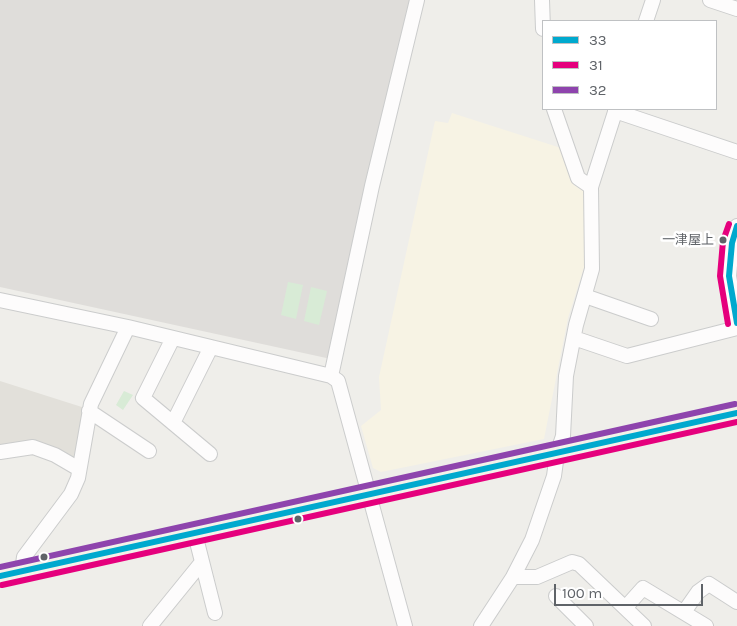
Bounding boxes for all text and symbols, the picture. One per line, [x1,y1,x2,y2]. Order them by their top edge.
legend [542,20,717,110]
text: 33 [589,31,607,49]
text: 31 [589,56,603,74]
text: 32 [589,81,607,99]
place label: 一津屋上 [662,232,714,248]
marker: 一津屋上 [718,235,728,245]
unlabelled marker [293,514,303,524]
unlabelled marker [39,552,49,562]
scale bar [557,574,706,606]
text: 100 m [562,584,602,602]

